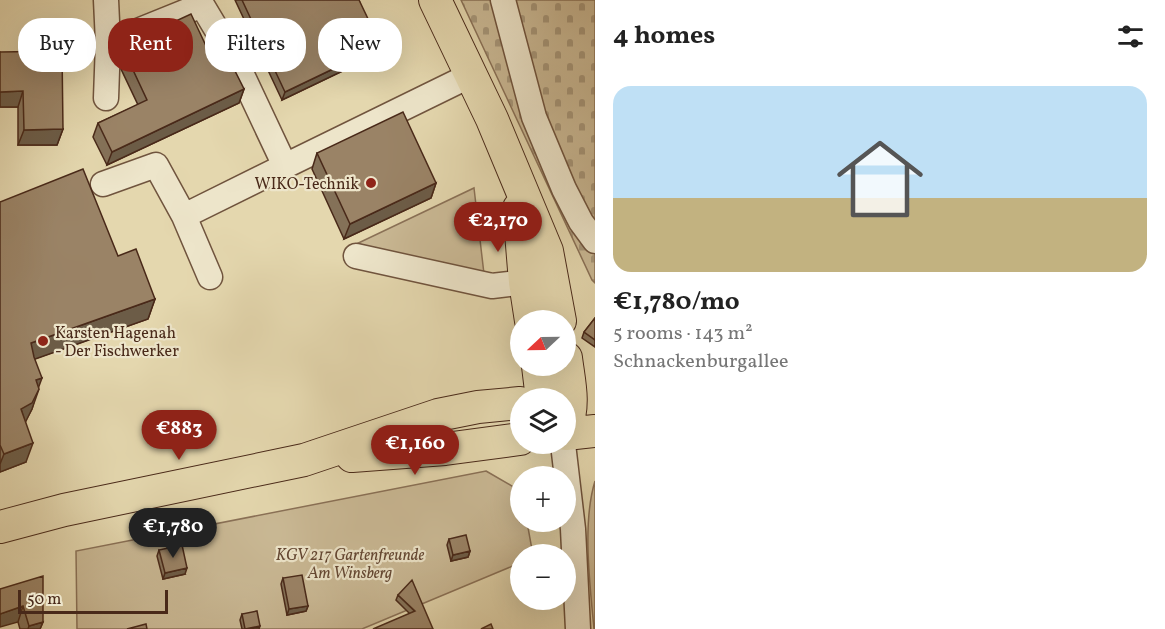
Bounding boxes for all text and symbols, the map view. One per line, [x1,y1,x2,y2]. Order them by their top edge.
chip: Buy [18,18,96,72]
chip: Rent [108,18,193,72]
chip: Filters [205,18,306,72]
chip: New [318,18,402,72]
text: 4 homes [613,18,715,54]
icon: filters [1114,20,1147,53]
icon: home [826,125,934,233]
place label: WIKO-Technik [255,174,359,196]
marker: WIKO-Technik [364,176,378,190]
pin: €2,170 [449,202,547,253]
text: €2,170 [468,207,528,235]
text: €1,780/mo [613,284,740,320]
north arrow [510,310,576,376]
map controls [510,310,576,610]
text: 5 rooms · 143 m² [613,320,753,348]
place label: Karsten Hagenah - Der Fischwerker [55,323,179,363]
marker: Karsten Hagenah - Der Fischwerker [36,334,50,348]
text: Schnackenburgallee [613,348,788,376]
button: layers [510,388,576,454]
pin: €883 [143,410,215,461]
text: €883 [156,415,202,443]
pin: €1,160 [366,425,464,476]
text: €1,160 [385,430,445,458]
button: + [510,466,576,532]
pin: €1,780 [124,508,222,559]
text: €1,780 [143,513,203,541]
button: − [510,544,576,610]
park label: KGV 217 Gartenfreunde Am Winsberg [276,545,424,585]
scale bar [18,587,168,614]
text: 50 m [27,589,61,611]

